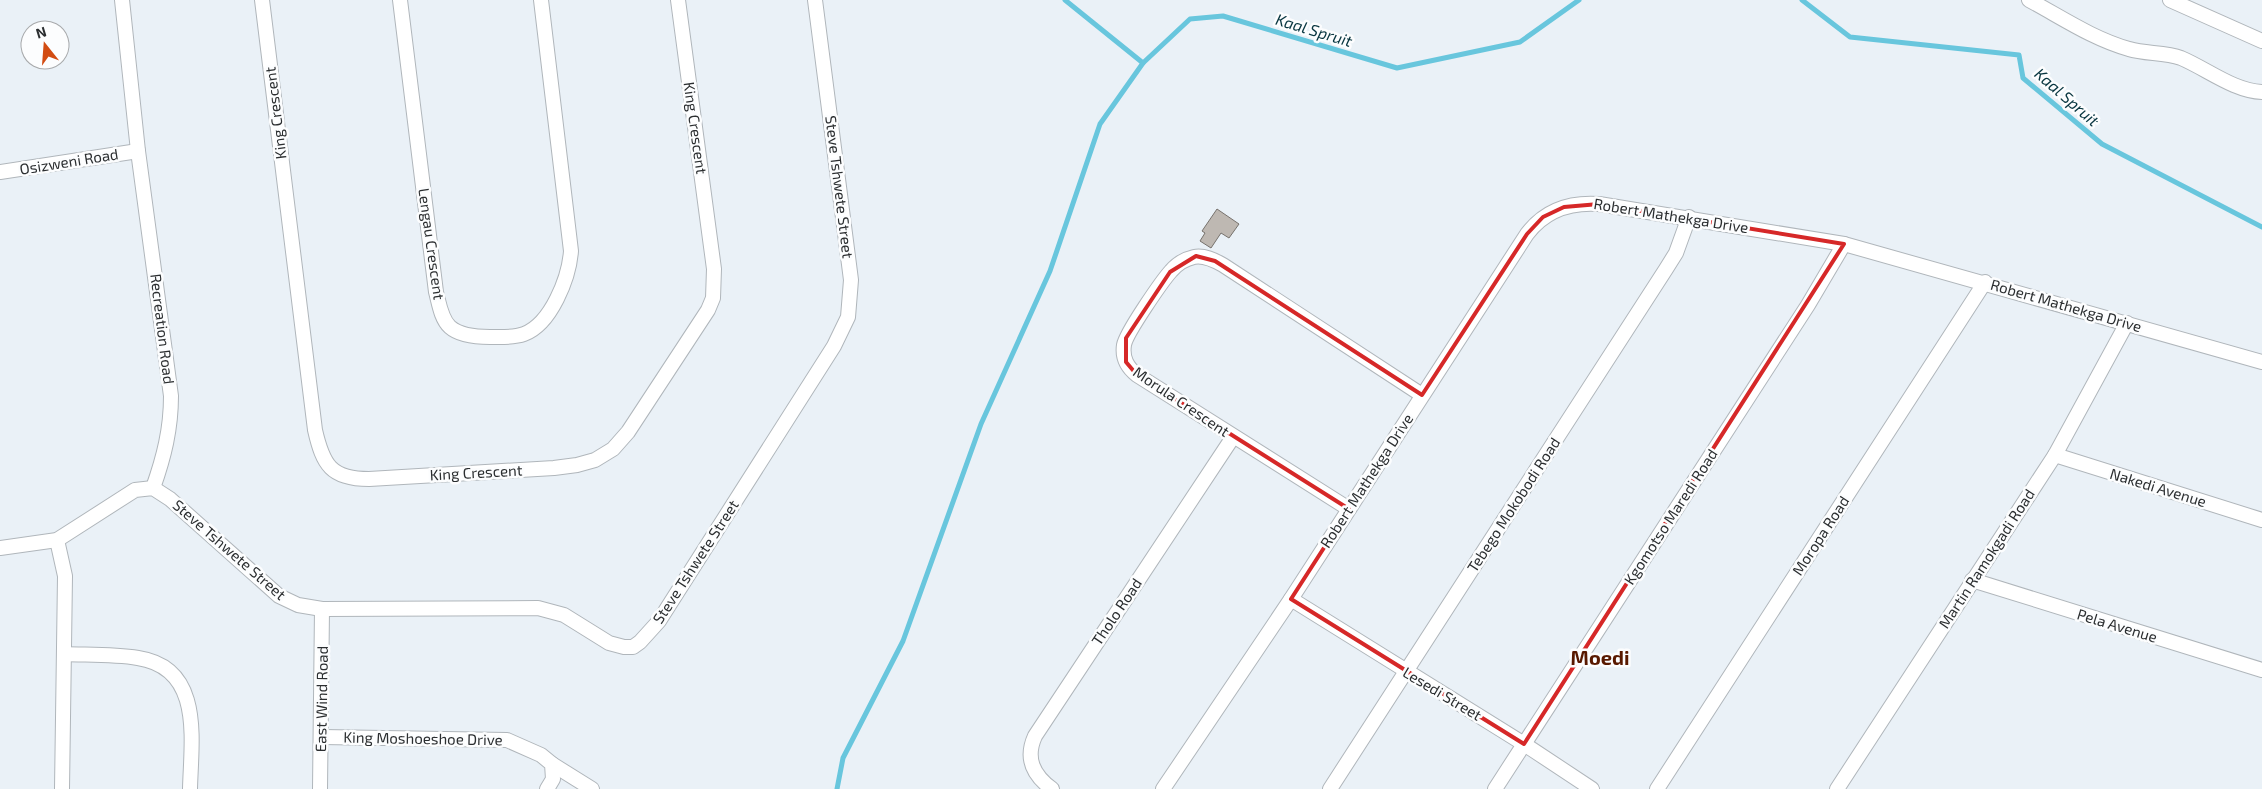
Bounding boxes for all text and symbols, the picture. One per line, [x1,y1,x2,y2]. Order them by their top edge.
water label: Kaal Spruit [1274,9,1356,50]
north arrow [20,20,70,70]
text: N [34,22,48,42]
water label: Kaal Spruit [2031,64,2104,130]
street label: King Crescent [260,66,290,160]
street label: King Crescent [681,81,711,175]
street label: Steve Tshwete Street [822,114,858,260]
street label: Osizweni Road [18,144,119,178]
street label: Lengau Crescent [415,187,449,301]
street label: Robert Mathekga Drive [1593,194,1750,236]
street label: Recreation Road [147,273,179,385]
street label: Robert Mathekga Drive [1989,275,2144,335]
street label: Morula Crescent [1130,362,1233,440]
street label: Robert Mathekga Drive [1316,410,1416,551]
street label: Tebego Mokobodi Road [1463,434,1563,575]
street label: Kgomotso Maredi Road [1620,445,1721,588]
street label: King Crescent [429,461,523,483]
street label: Nakedi Avenue [2108,464,2209,510]
street label: Martin Ramokgadi Road [1934,485,2038,631]
street label: Moropa Road [1788,492,1852,578]
street label: Steve Tshwete Street [170,495,290,603]
street label: Steve Tshwete Street [648,496,742,627]
street label: Tholo Road [1087,575,1145,648]
street label: Pela Avenue [2075,604,2159,646]
district label: Moedi [1571,645,1629,669]
street label: East Wind Road [311,646,331,752]
street label: Lesedi Street [1400,663,1485,724]
street label: King Moshoeshoe Drive [343,728,503,748]

